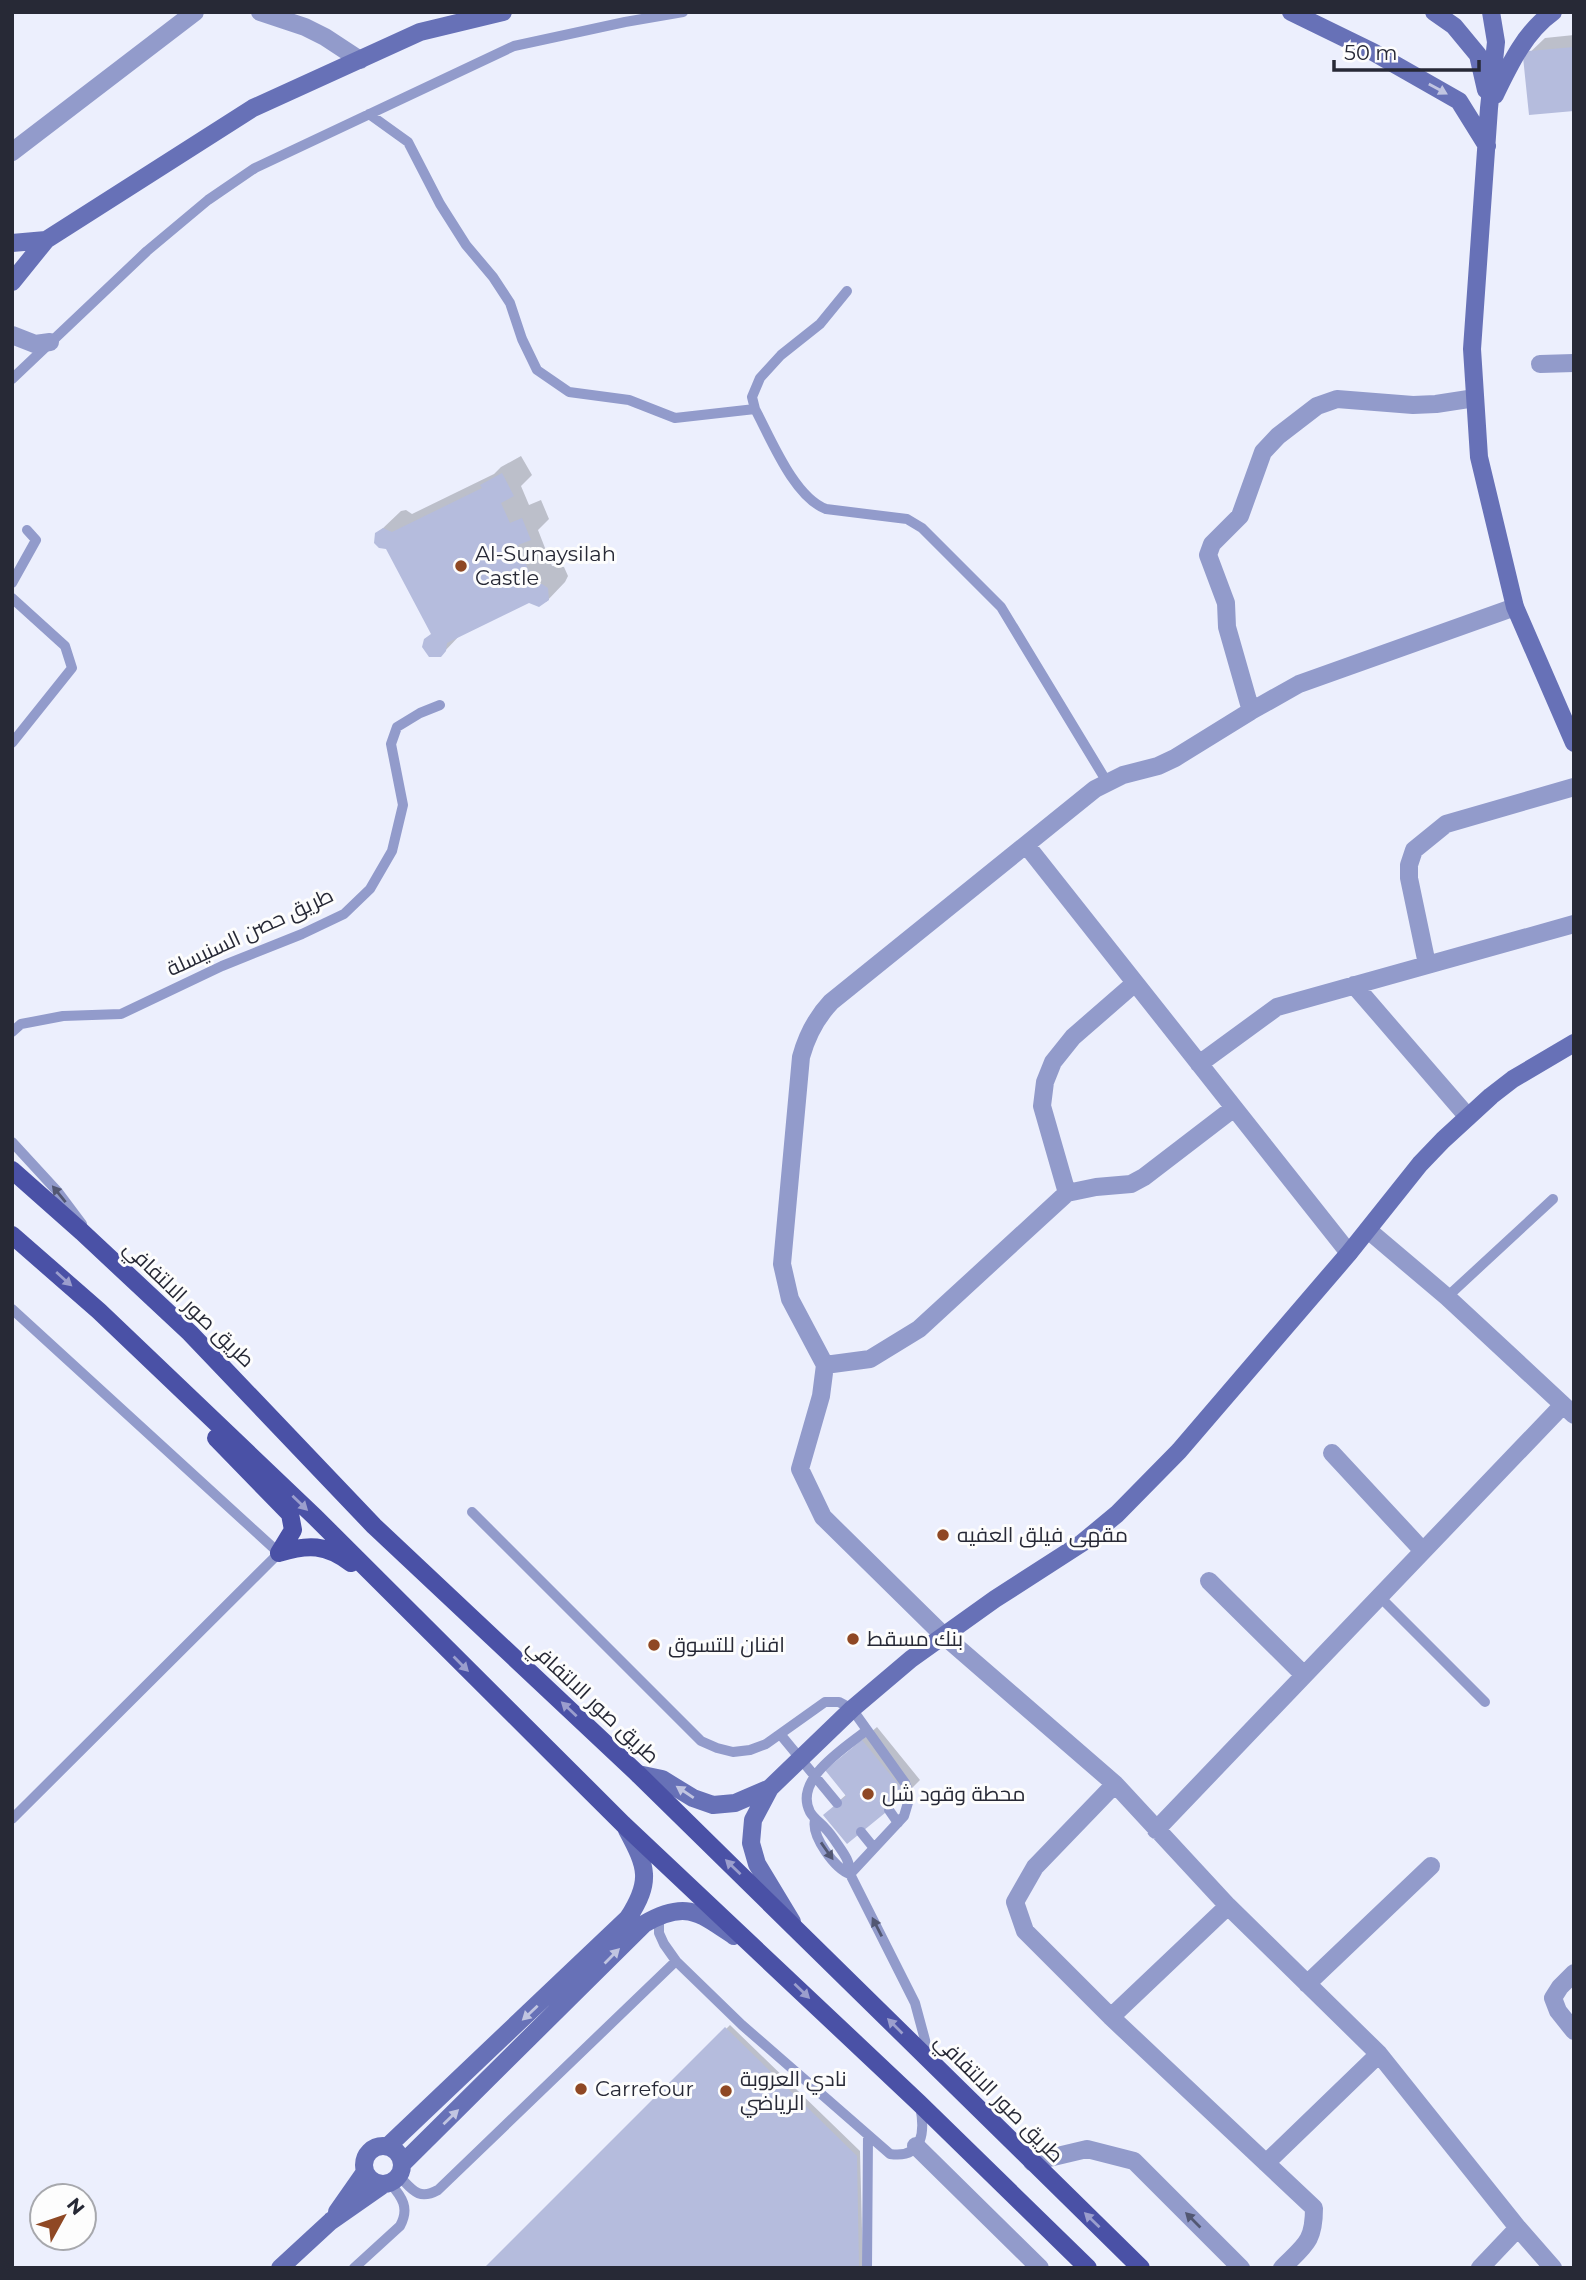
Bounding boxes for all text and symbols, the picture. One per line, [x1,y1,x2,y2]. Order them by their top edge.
scale bar [1334,28,1479,72]
text: 50 m [1344,40,1398,65]
one-way arrow [1428,83,1448,95]
place label: Al-Sunaysilah Castle [475,541,616,590]
marker: Al-Sunaysilah Castle [453,558,469,574]
street label: طريق حصن السنيسلة [162,882,338,982]
one-way arrow [52,1186,67,1203]
street label: طريق صور الالتفافي [116,1235,260,1375]
one-way arrow [55,1271,73,1287]
one-way arrow [291,1495,308,1511]
place label: مقهى فيلق العفيه [957,1522,1128,1548]
marker: مقهى فيلق العفيه [935,1527,951,1543]
place label: بنك مسقط [867,1626,963,1651]
marker: بنك مسقط [845,1631,861,1647]
place label: افنان للتسوق [668,1632,785,1658]
street label: طريق صور الالتفافي [519,1633,665,1771]
marker: افنان للتسوق [646,1637,662,1653]
one-way arrow [453,1655,470,1672]
one-way arrow [561,1702,578,1718]
place label: محطة وقود شل [882,1781,1026,1807]
one-way arrow [675,1786,694,1799]
marker: محطة وقود شل [860,1786,876,1802]
one-way arrow [820,1841,833,1860]
one-way arrow [725,1859,742,1875]
one-way arrow [871,1917,882,1937]
one-way arrow [604,1948,620,1965]
one-way arrow [793,1982,810,1998]
one-way arrow [521,2004,538,2021]
one-way arrow [887,2019,904,2035]
street label: طريق صور الالتفافي [927,2028,1069,2170]
place label: نادي العروبة الرياضي [740,2066,847,2118]
place label: Carrefour [595,2076,694,2101]
marker: Carrefour [573,2081,589,2097]
marker: نادي العروبة الرياضي [718,2083,734,2099]
one-way arrow [442,2109,459,2125]
north arrow [28,2182,98,2252]
text: N [62,2193,89,2220]
one-way arrow [1184,2211,1201,2228]
one-way arrow [1084,2213,1101,2229]

